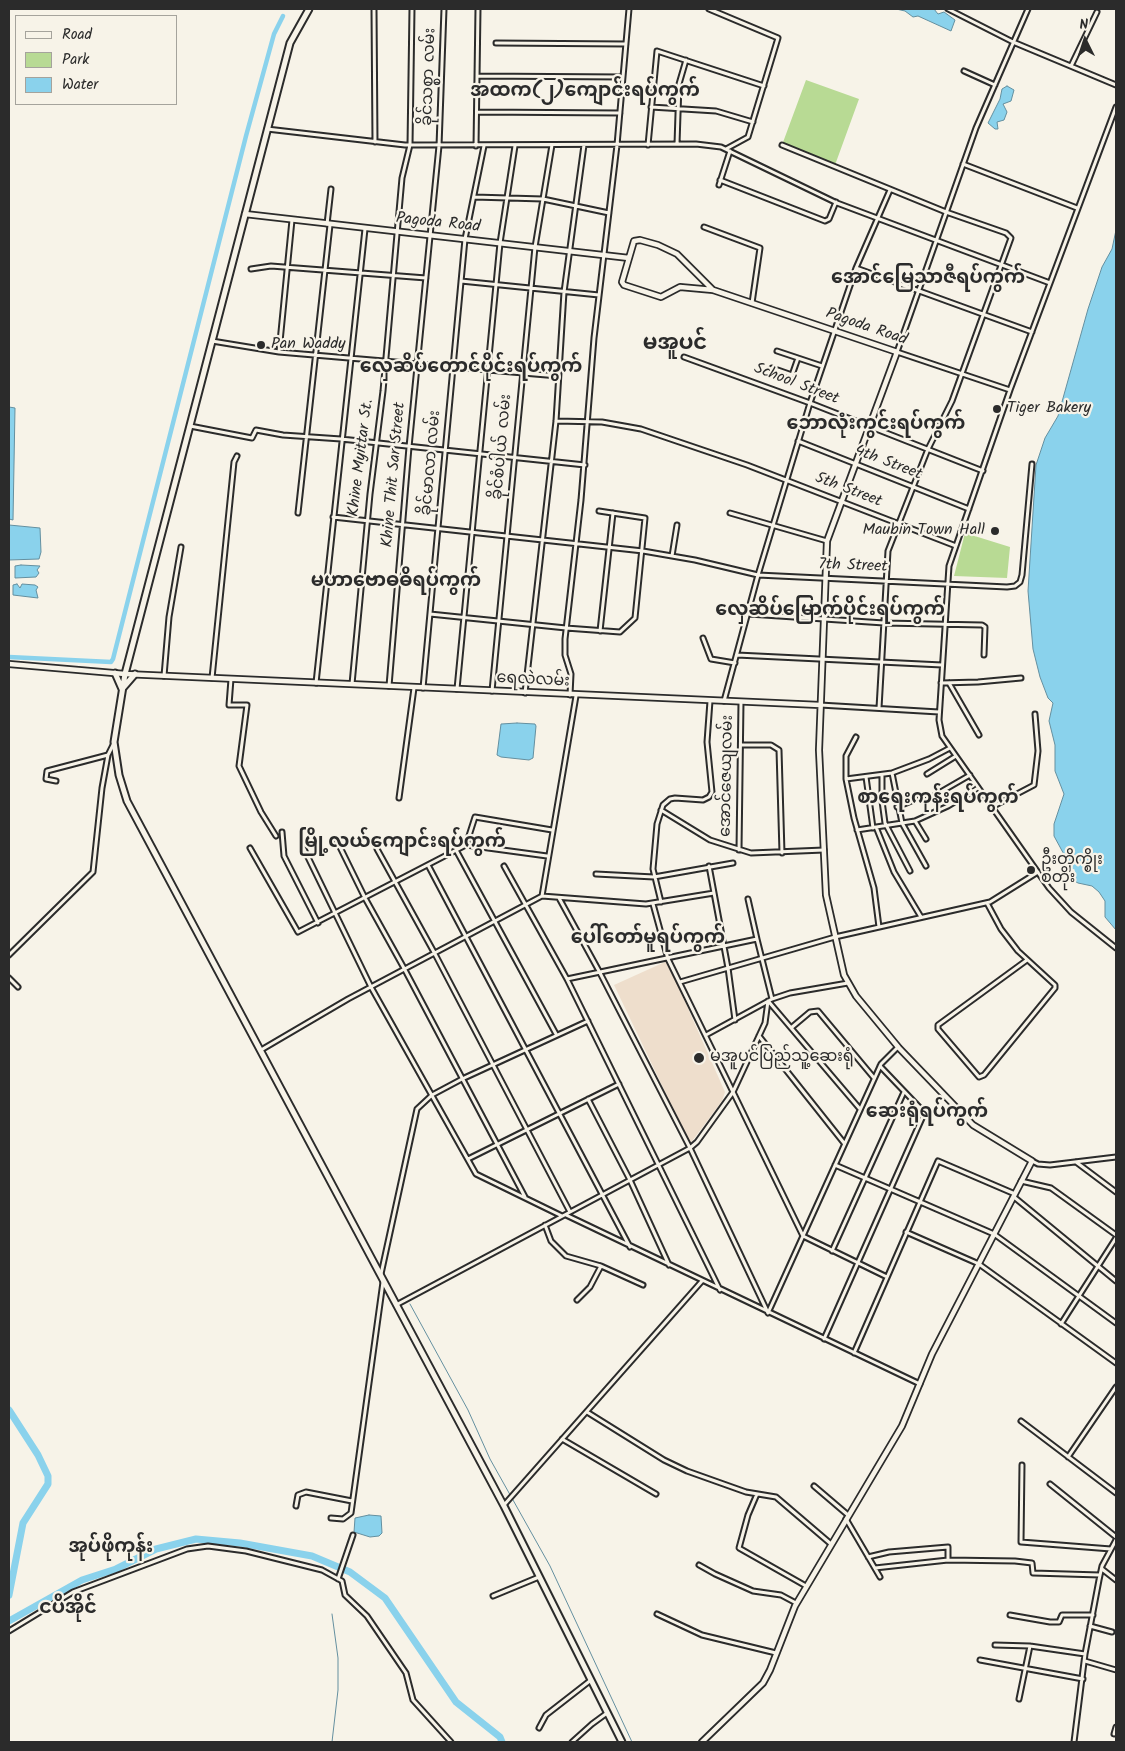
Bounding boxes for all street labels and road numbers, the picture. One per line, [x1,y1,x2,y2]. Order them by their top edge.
street label: ခိုင်သစ္စာ လမ်း [419,28,441,126]
street label: Pagoda Road [395,210,481,238]
street label: Pagoda Road [823,305,909,351]
street label: School Street [751,360,841,410]
street label: ခိုင်စံပါယ် လမ်း [489,393,517,501]
street label: Khine Myittar St. [345,398,379,518]
street label: Khine Thit Sar Street [379,402,411,548]
street label: ခိုင်မာလာ လမ်း [418,410,446,516]
street label: 4th Street [852,442,924,486]
street label: 5th Street [812,469,884,513]
street label: 7th Street [818,556,888,578]
street label: ရေလဲလမ်း [496,669,570,693]
street label: အောင်ဇေယျလမ်း [717,715,739,837]

